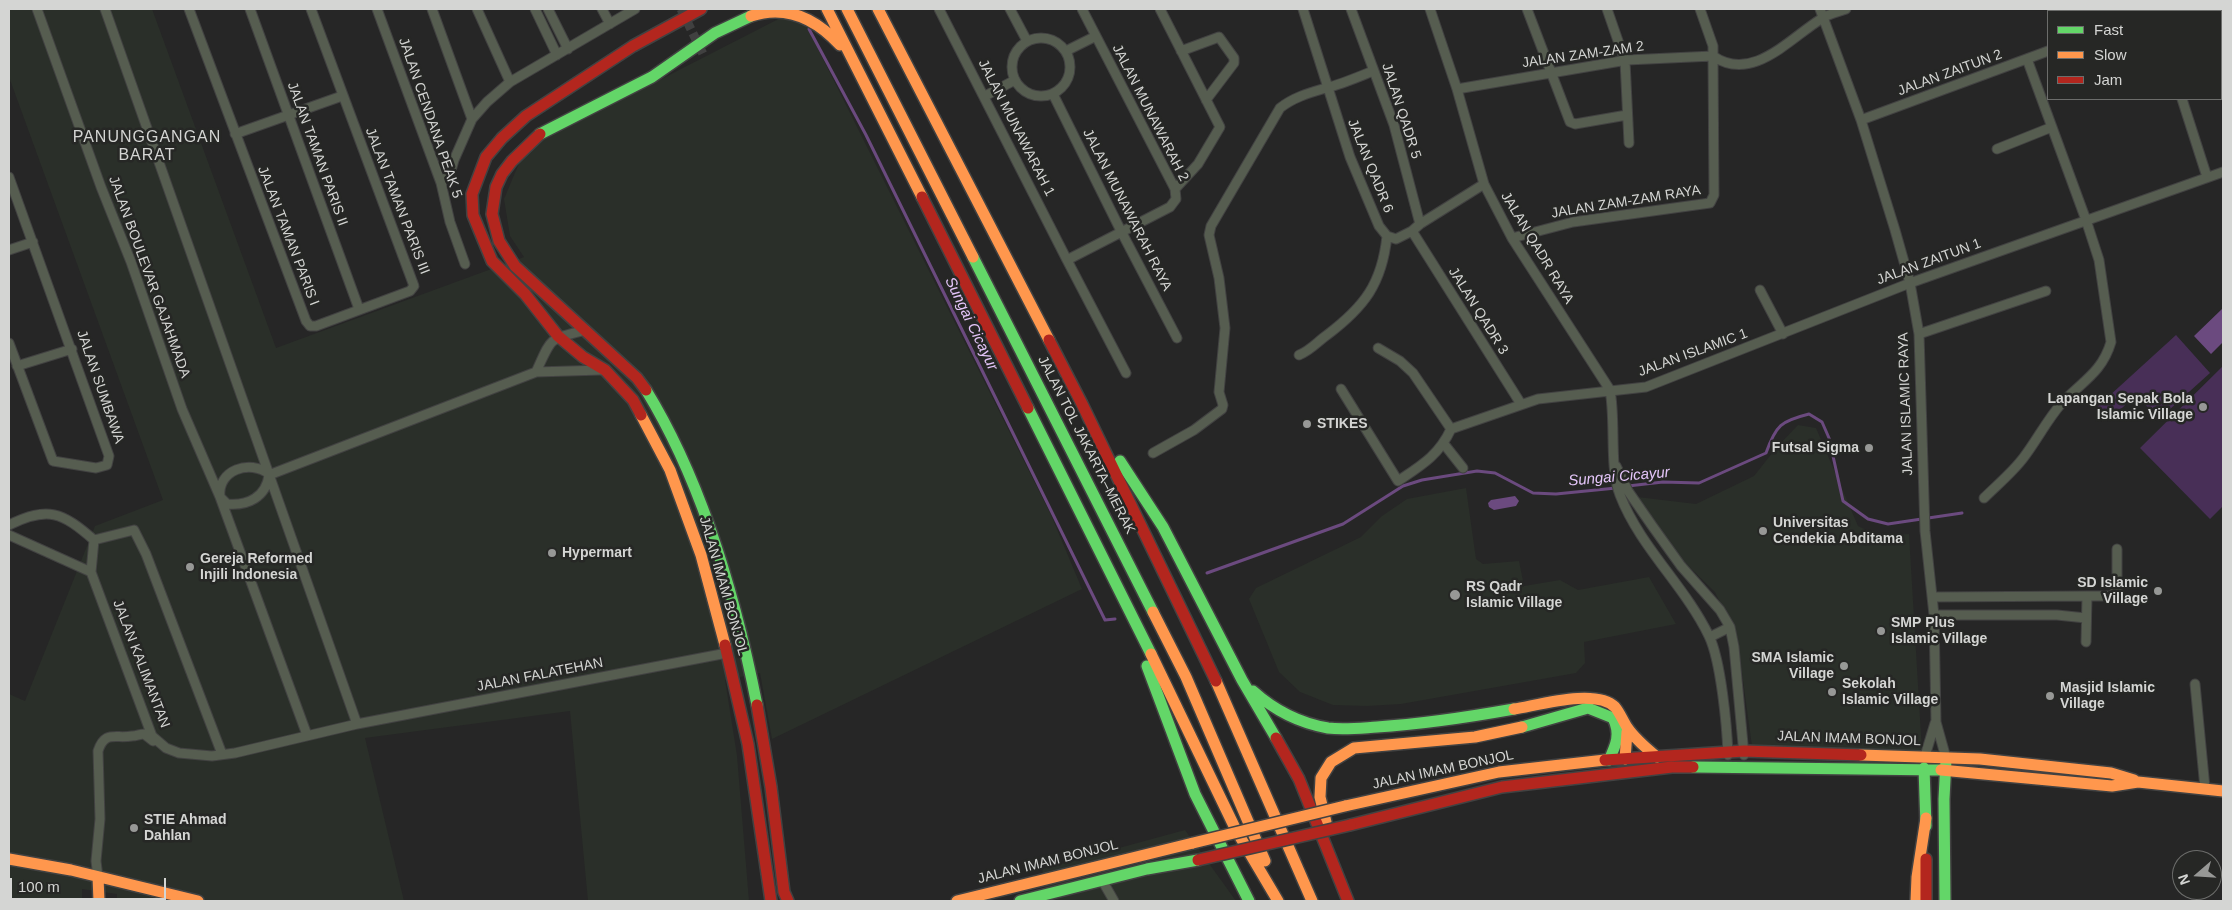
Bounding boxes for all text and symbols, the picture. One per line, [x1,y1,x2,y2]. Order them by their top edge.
legend [2047,10,2222,100]
text: Fast [2094,21,2123,38]
street label: JALAN CENDANA PEAK 5 [395,35,465,201]
street label: JALAN ZAM-ZAM 2 [1521,38,1645,72]
street label: JALAN MUNAWARAH 2 [1108,42,1192,184]
street label: JALAN ZAITUN 2 [1896,46,2004,100]
text: Slow [2094,46,2127,63]
street label: JALAN MUNAWARAH 1 [974,57,1058,199]
street label: JALAN QADR 5 [1378,61,1424,161]
text: Jam [2094,71,2122,88]
street label: JALAN TAMAN PARIS II [283,80,351,228]
street label: JALAN QADR 6 [1344,117,1396,215]
street label: JALAN TAMAN PARIS III [361,125,433,277]
street label: JALAN MUNAWARAH RAYA [1079,126,1175,294]
district label: PANUNGGANGAN BARAT [71,128,223,166]
street label: JALAN TAMAN PARIS I [254,164,322,308]
street label: JALAN BOULEVAR GAJAHMADA [105,174,193,380]
street label: JALAN ZAM-ZAM RAYA [1550,182,1702,222]
street label: JALAN QADR RAYA [1497,189,1577,307]
street label: JALAN ZAITUN 1 [1875,235,1983,289]
street label: JALAN QADR 3 [1444,264,1512,358]
water label: Sungai Cicayur [941,274,1001,374]
street label: JALAN ISLAMIC 1 [1636,325,1750,381]
street label: JALAN SUMBAWA [73,328,127,446]
street label: JALAN ISLAMIC RAYA [1895,332,1917,476]
street label: JALAN TOL JAKARTA–MERAK [1034,353,1138,537]
place label: Lapangan Sepak Bola Islamic Village [2048,391,2193,424]
marker: Lapangan Sepak Bola Islamic Village [2197,401,2209,413]
place label: STIKES [1317,416,1368,432]
marker: STIKES [1301,418,1313,430]
place label: Futsal Sigma [1772,440,1859,456]
marker: Futsal Sigma [1863,442,1875,454]
water label: Sungai Cicayur [1568,464,1670,490]
street label: JALAN IMAM BONJOL [695,515,751,657]
place label: Universitas Cendekia Abditama [1773,515,1903,548]
marker: Universitas Cendekia Abditama [1757,525,1769,537]
place label: Hypermart [562,545,632,561]
marker: Hypermart [546,547,558,559]
place label: Gereja Reformed Injili Indonesia [200,551,313,584]
marker: Gereja Reformed Injili Indonesia [184,561,196,573]
place label: SD Islamic Village [2077,575,2148,608]
place label: RS Qadr Islamic Village [1466,579,1562,612]
marker: SD Islamic Village [2152,585,2164,597]
marker: RS Qadr Islamic Village [1448,588,1462,602]
street label: JALAN KALIMANTAN [109,598,173,730]
place label: SMP Plus Islamic Village [1891,615,1987,648]
marker: SMP Plus Islamic Village [1875,625,1887,637]
place label: SMA Islamic Village [1752,650,1834,682]
street label: JALAN FALATEHAN [476,655,604,695]
marker: SMA Islamic Village [1838,660,1850,672]
place label: Sekolah Islamic Village [1842,676,1938,709]
place label: Masjid Islamic Village [2060,680,2155,712]
marker: Sekolah Islamic Village [1826,686,1838,698]
marker: Masjid Islamic Village [2044,690,2056,702]
street label: JALAN IMAM BONJOL [1777,728,1921,750]
street label: JALAN IMAM BONJOL [1371,747,1515,793]
place label: STIE Ahmad Dahlan [144,812,226,844]
marker: STIE Ahmad Dahlan [128,822,140,834]
street label: JALAN IMAM BONJOL [976,836,1120,888]
north arrow [2172,850,2222,900]
scale bar [12,868,169,900]
text: N [2175,872,2193,887]
text: 100 m [18,878,60,895]

